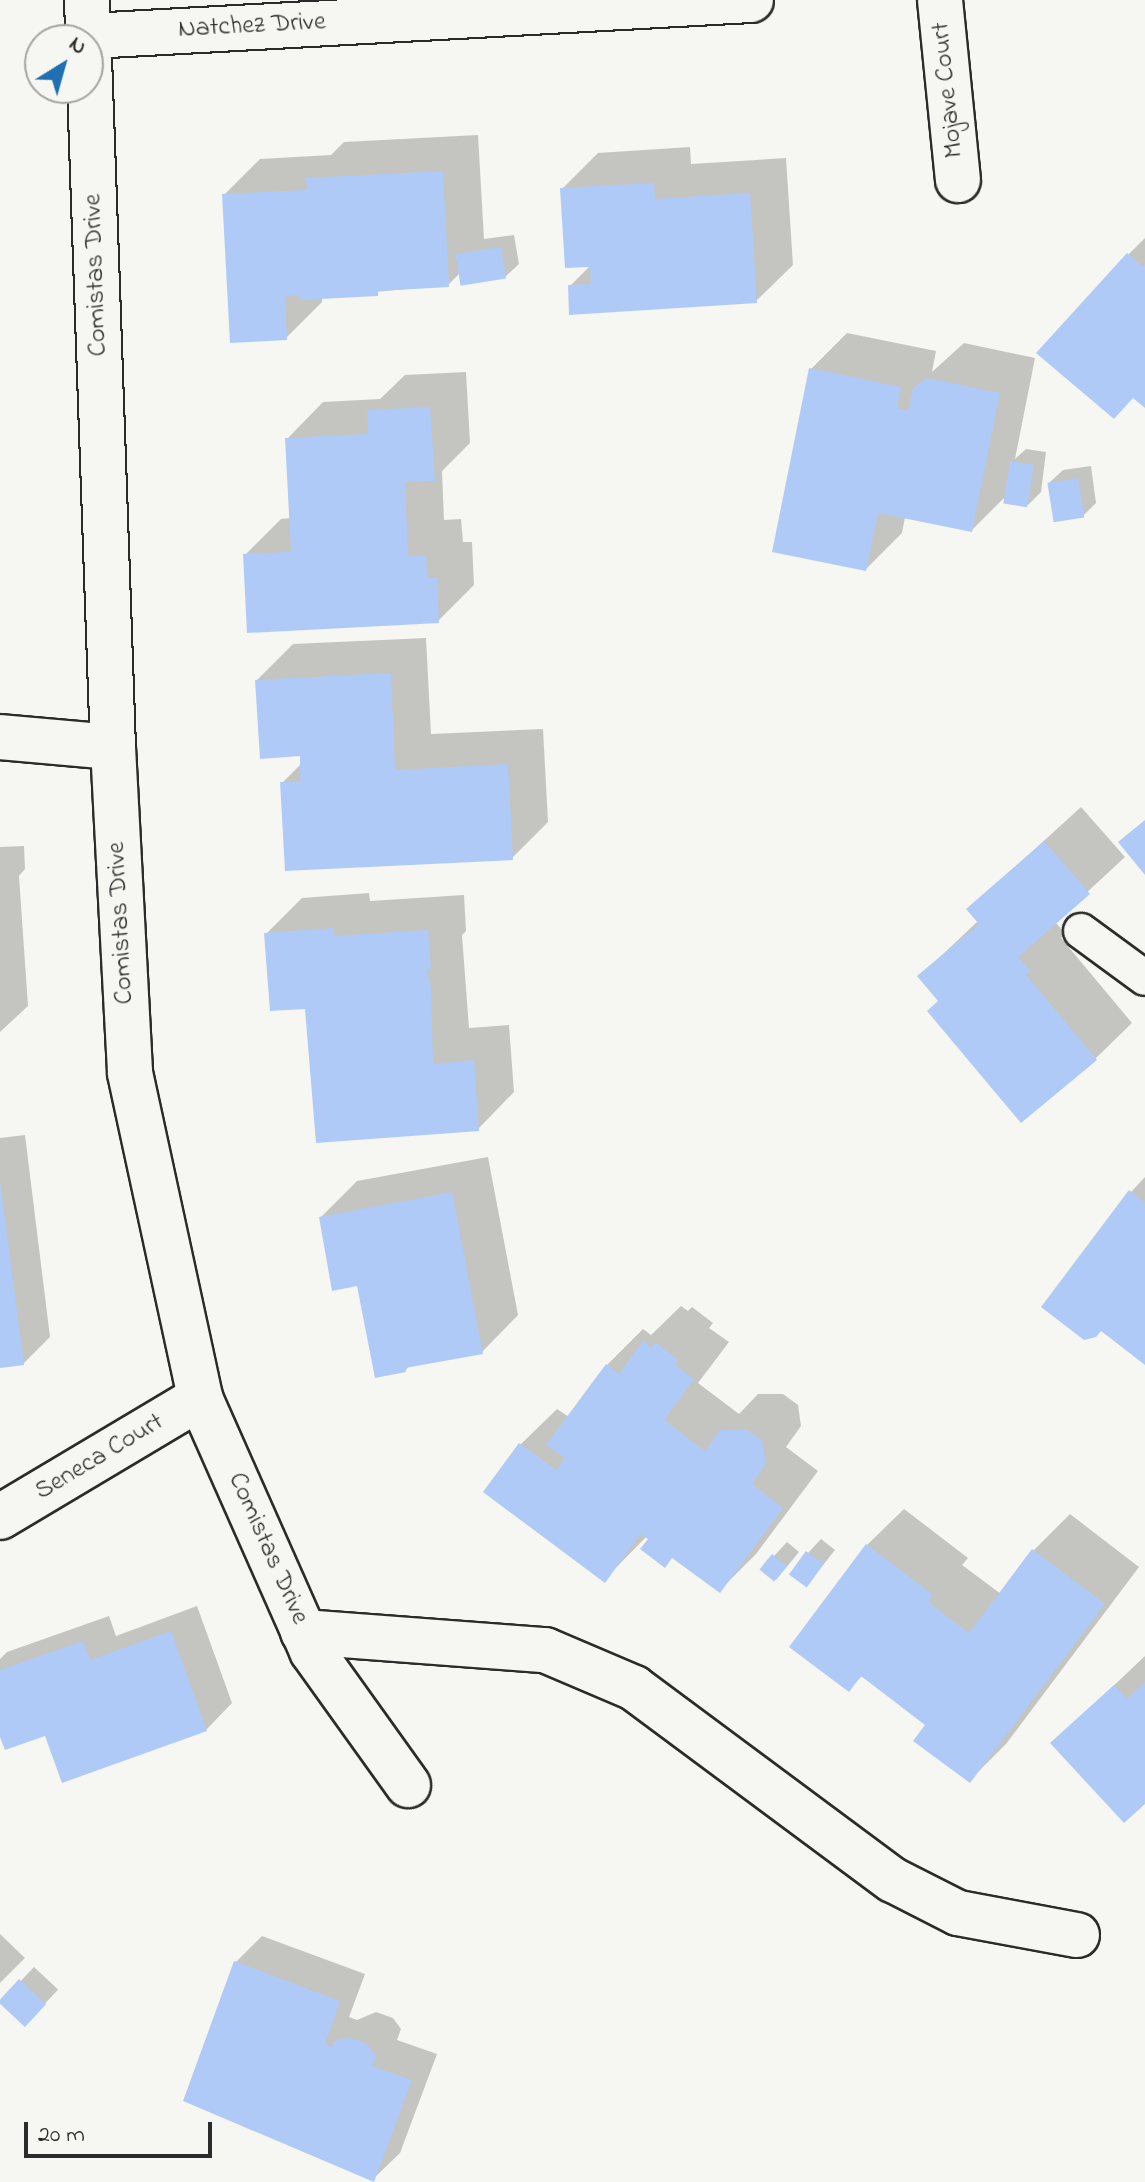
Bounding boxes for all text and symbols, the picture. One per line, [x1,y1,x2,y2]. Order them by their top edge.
street label: Natchez Drive [178,8,326,46]
street label: Mojave Court [926,21,972,159]
north arrow [24,24,104,104]
text: N [62,29,93,64]
street label: Comistas Drive [79,193,115,357]
street label: Comistas Drive [102,841,142,1005]
street label: Seneca Court [30,1407,170,1509]
street label: Comistas Drive [220,1468,314,1630]
scale bar [28,2106,216,2156]
text: 20 m [38,2118,85,2153]

